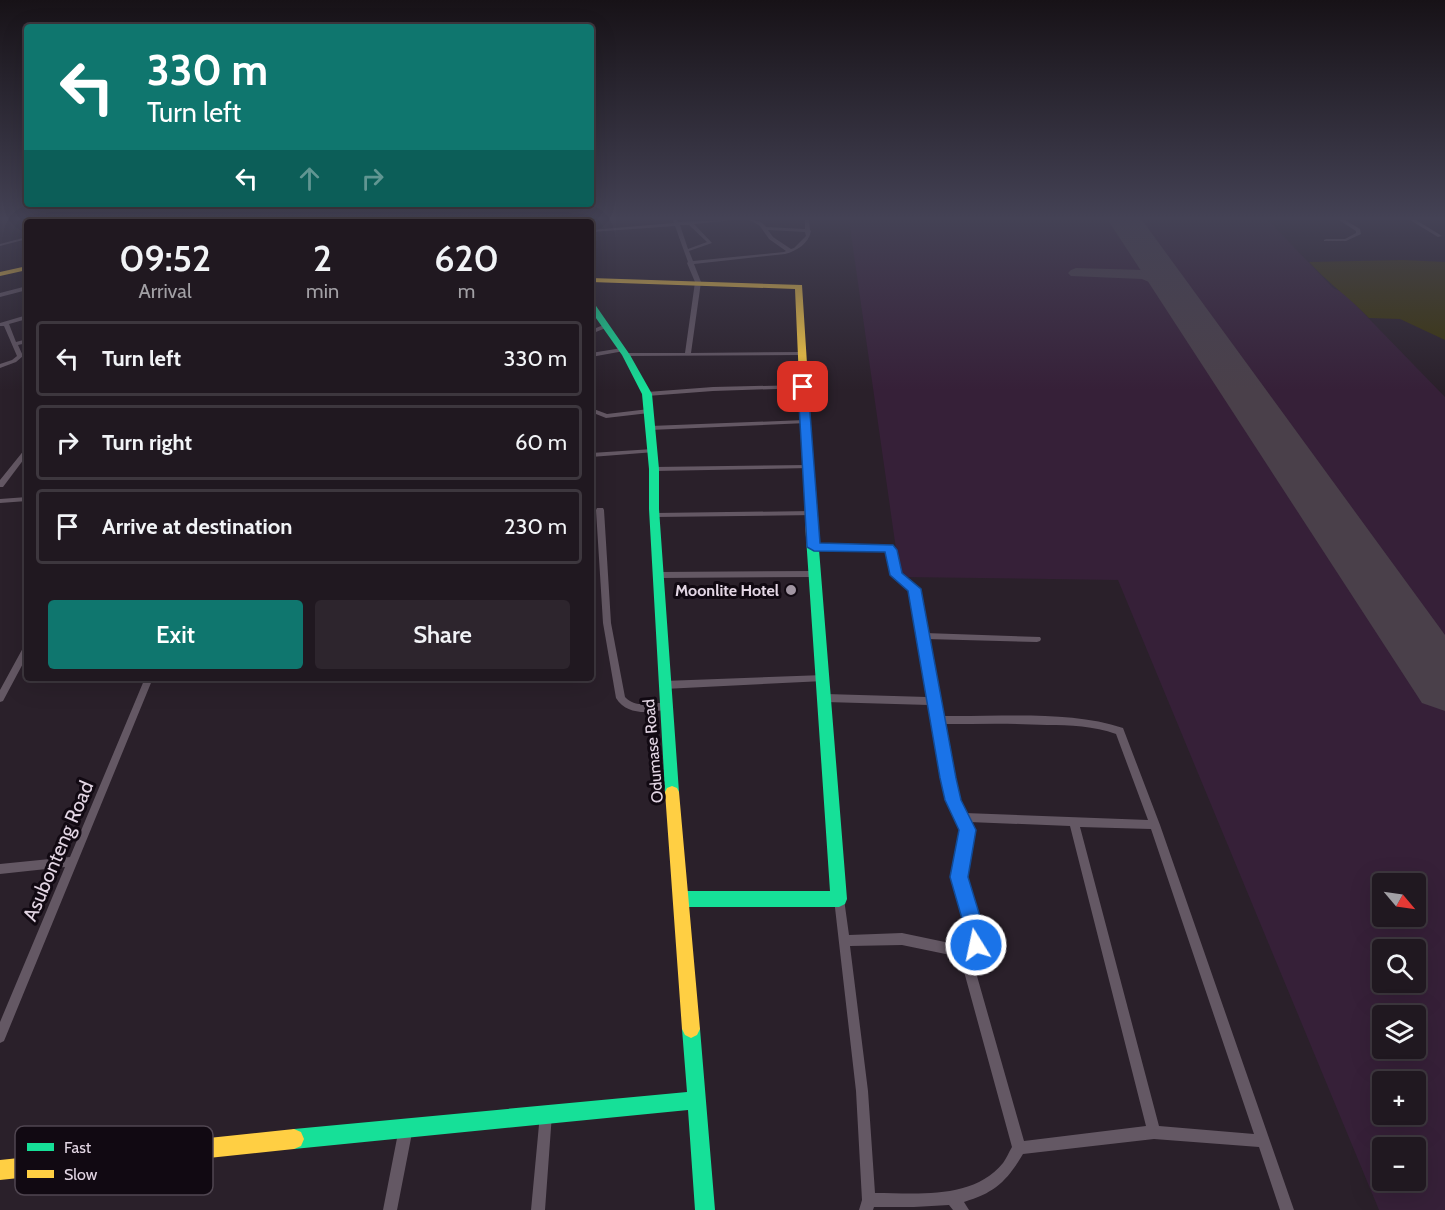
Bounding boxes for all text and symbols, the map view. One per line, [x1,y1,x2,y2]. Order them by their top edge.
text: 330 m [147,44,268,96]
icon: left [48,48,126,126]
text: Turn left [147,96,241,129]
icon: left [230,162,263,195]
icon: ahead [293,162,326,195]
icon: right [356,162,389,195]
text: 09:52 [119,236,211,280]
text: 2 [313,236,332,280]
text: 620 [434,236,499,280]
text: Arrival [138,279,192,303]
text: min [306,279,339,303]
text: m [458,279,475,303]
icon: left [51,342,84,375]
text: Turn left [102,345,181,372]
text: 330 m [504,345,567,372]
pin [777,361,828,412]
icon: arrive [786,370,819,403]
icon: right [51,426,84,459]
text: Turn right [102,429,192,456]
text: 60 m [515,429,567,456]
icon: arrive [51,510,84,543]
text: Arrive at destination [102,513,292,540]
text: 230 m [504,513,567,540]
place label: Moonlite Hotel [675,581,779,600]
marker: Moonlite Hotel [784,583,798,597]
button: Exit [48,600,303,669]
button: Share [315,600,570,669]
street label: Odumase Road [639,698,667,804]
street label: Asubonteng Road [18,777,98,925]
north arrow [1372,873,1426,927]
map controls [1372,873,1426,1191]
position arrow [944,913,1008,977]
button: search [1372,939,1426,993]
button: layers [1372,1005,1426,1059]
button: + [1372,1071,1426,1125]
legend [15,1126,213,1195]
button: − [1372,1137,1426,1191]
text: Fast [64,1138,92,1157]
text: Slow [64,1165,98,1184]

